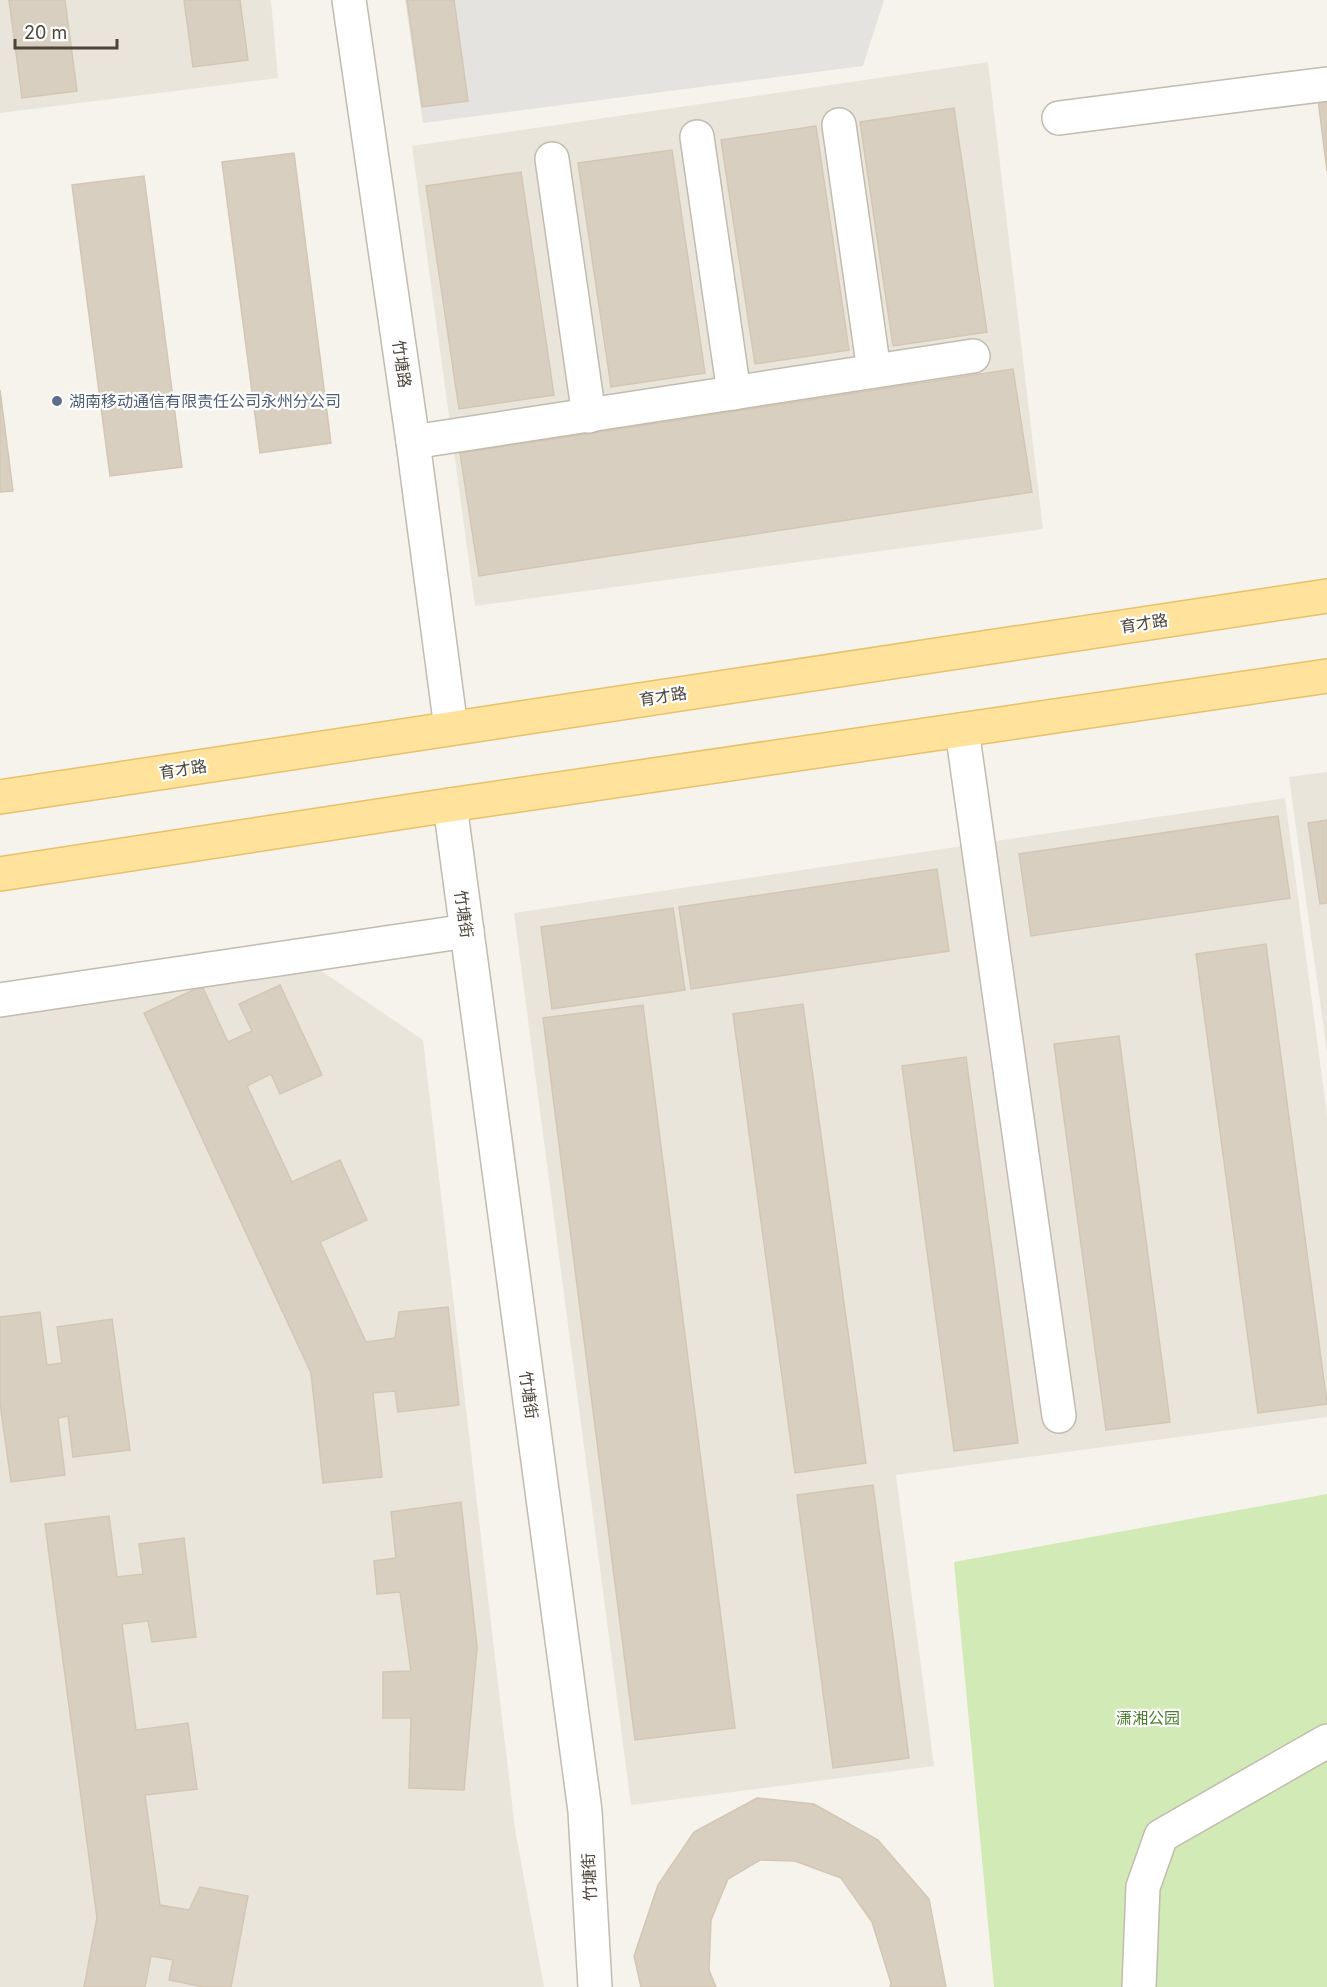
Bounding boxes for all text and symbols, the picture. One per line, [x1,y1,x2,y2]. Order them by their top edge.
scale bar [15,12,117,50]
text: 20 m [24,22,67,43]
street label: 竹塘路 [389,339,415,389]
place label: 湖南移动通信有限责任公司永州分公司 [69,391,341,411]
marker: 湖南移动通信有限责任公司永州分公司 [50,394,64,408]
street label: 育才路 [1119,609,1169,637]
street label: 育才路 [638,682,688,710]
street label: 育才路 [158,755,208,783]
street label: 竹塘街 [451,889,477,939]
street label: 竹塘街 [516,1370,542,1420]
park label: 潇湘公园 [1116,1708,1180,1728]
street label: 竹塘街 [578,1853,600,1901]

